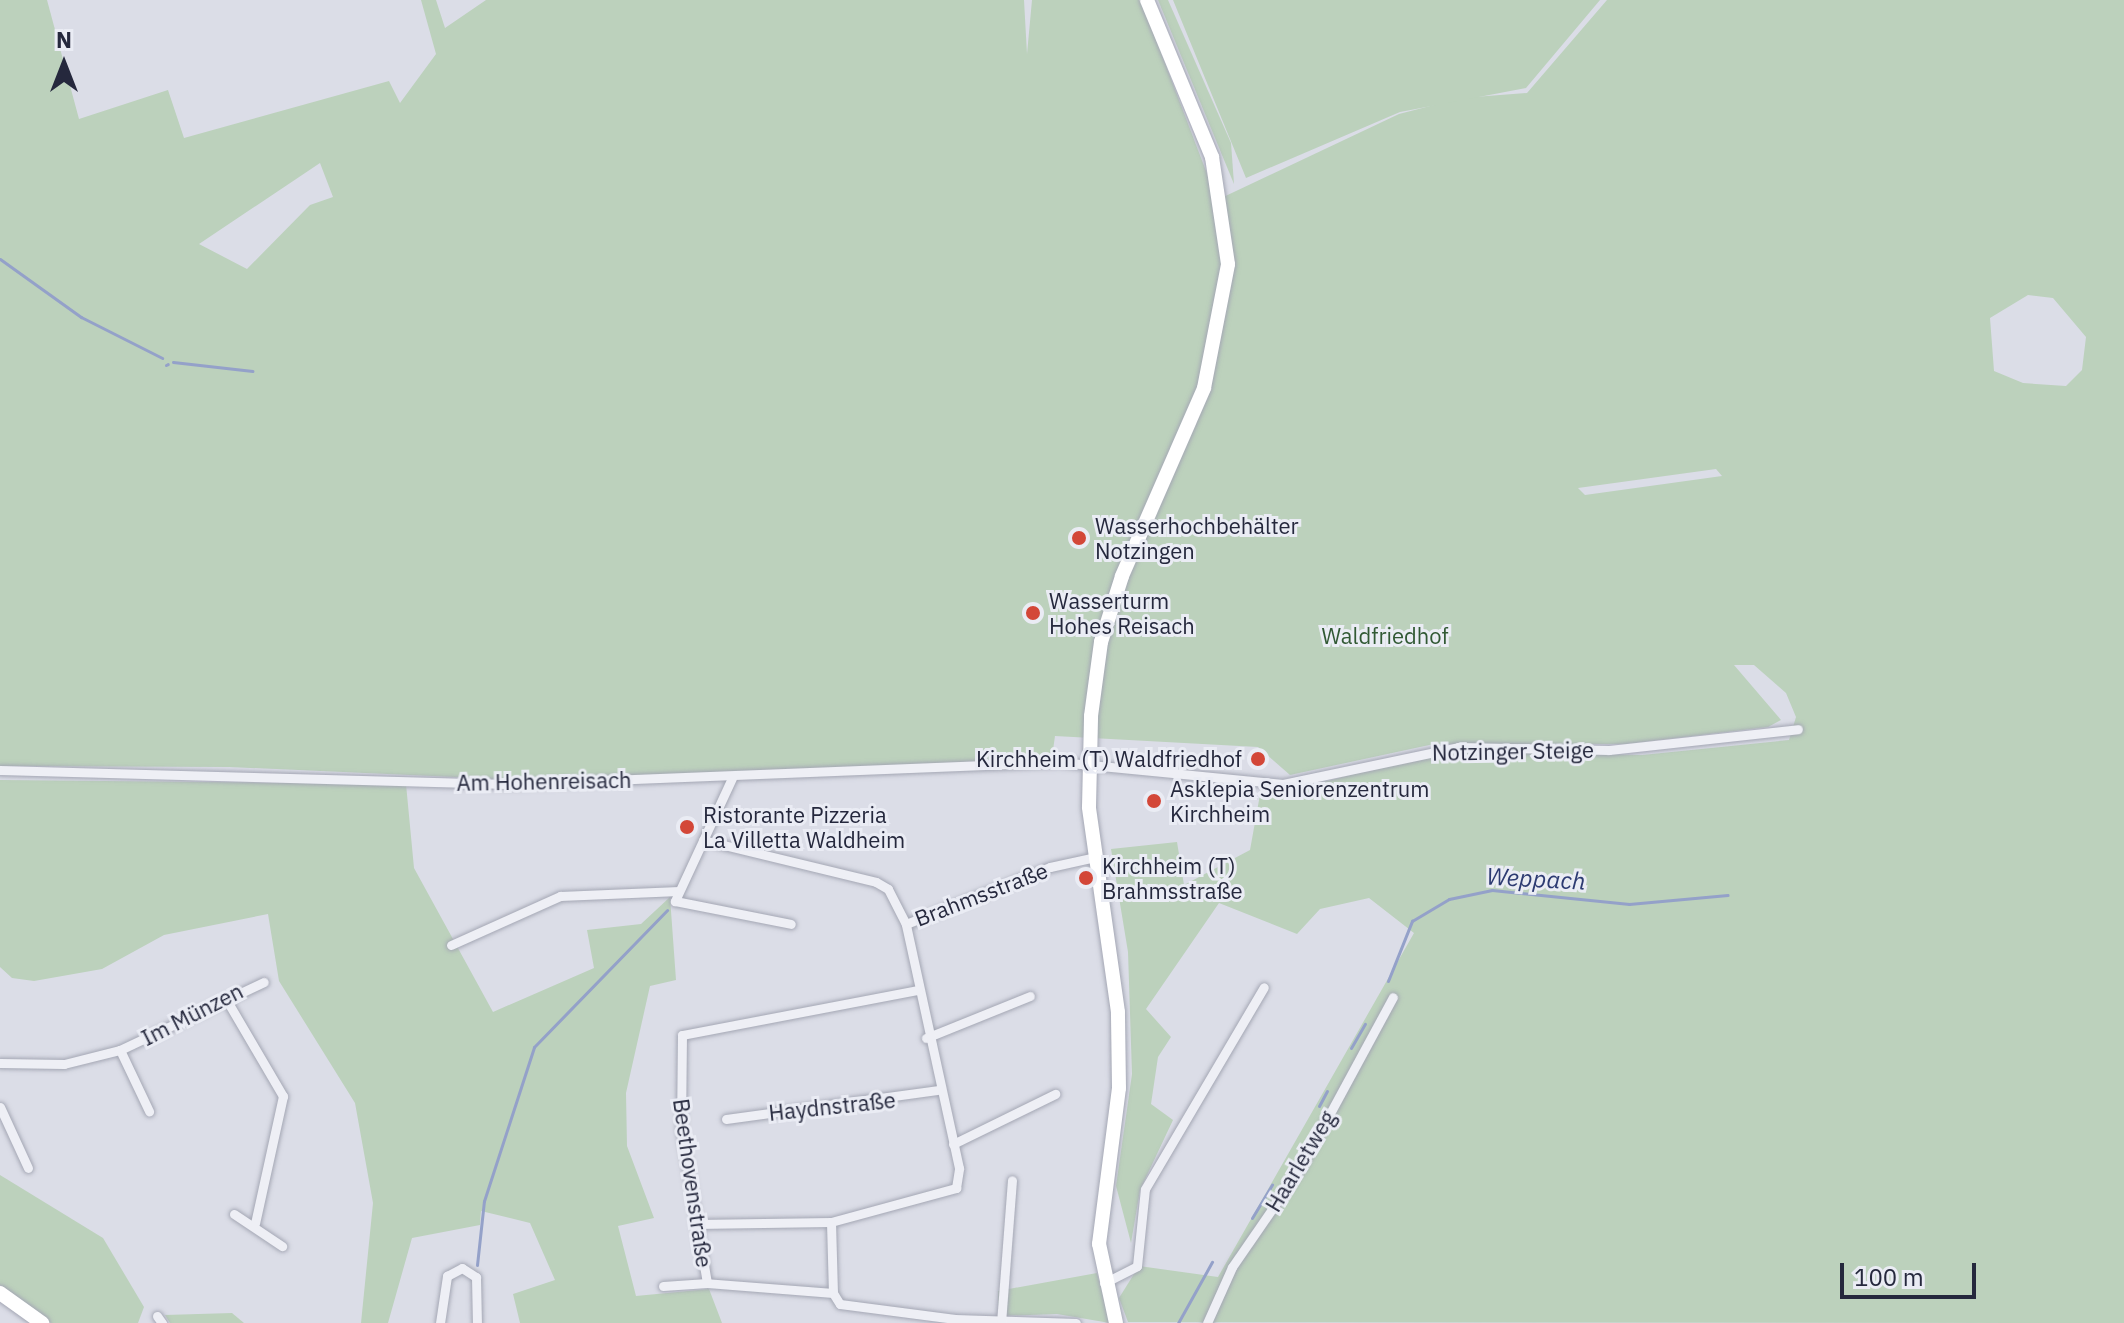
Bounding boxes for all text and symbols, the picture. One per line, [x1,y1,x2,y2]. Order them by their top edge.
north arrow [24,24,104,104]
text: N [56,25,72,54]
place label: Wasserhochbehälter Notzingen [1095,512,1299,564]
marker: Wasserhochbehälter Notzingen [1070,529,1088,547]
place label: Wasserturm Hohes Reisach [1049,587,1195,638]
marker: Wasserturm Hohes Reisach [1024,604,1042,622]
park label: Waldfriedhof [1321,623,1449,649]
street label: Notzinger Steige [1432,736,1594,766]
place label: Kirchheim (T) Waldfriedhof [976,746,1242,772]
marker: Kirchheim (T) Waldfriedhof [1249,750,1267,768]
street label: Am Hohenreisach [456,766,632,796]
place label: Asklepia Seniorenzentrum Kirchheim [1170,775,1429,826]
marker: Asklepia Seniorenzentrum Kirchheim [1145,792,1163,810]
place label: Ristorante Pizzeria La Villetta Waldheim [703,801,905,852]
marker: Ristorante Pizzeria La Villetta Waldheim [678,818,696,836]
place label: Kirchheim (T) Brahmsstraße [1102,852,1243,904]
street label: Brahmsstraße [911,856,1051,932]
water label: Weppach [1486,862,1586,896]
marker: Kirchheim (T) Brahmsstraße [1077,869,1095,887]
street label: Im Münzen [137,977,247,1051]
street label: Haydnstraße [767,1086,897,1126]
street label: Beethovenstraße [668,1097,718,1269]
street label: Haarletweg [1259,1106,1341,1216]
scale bar [1844,1247,1980,1297]
text: 100 m [1854,1261,1924,1293]

